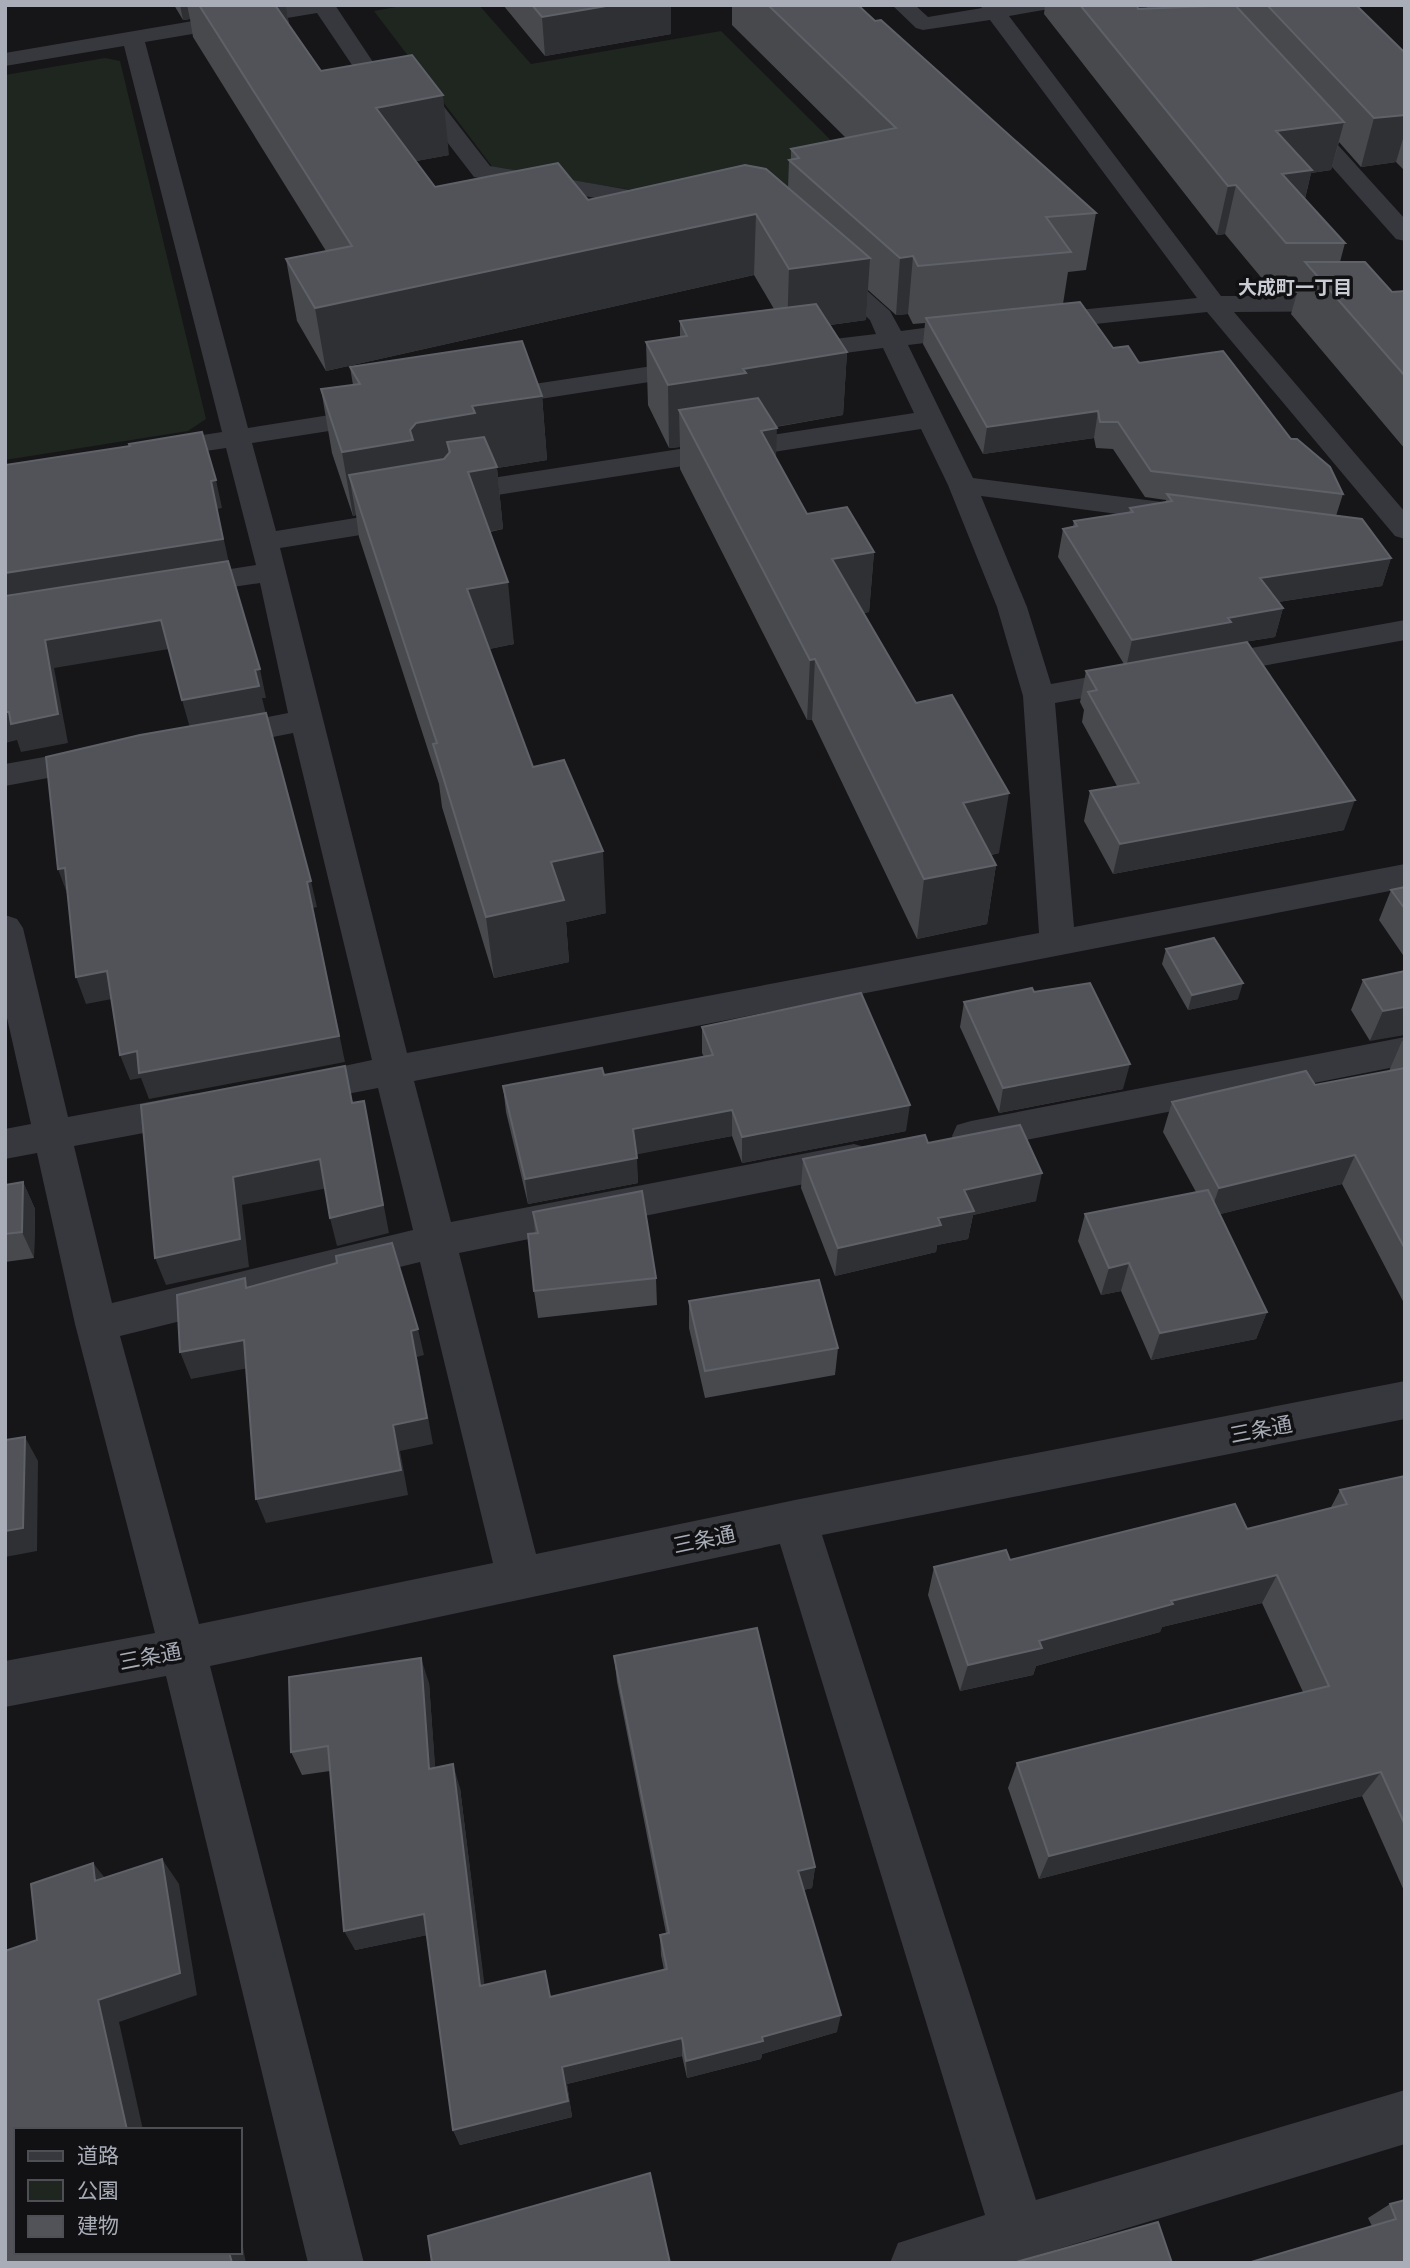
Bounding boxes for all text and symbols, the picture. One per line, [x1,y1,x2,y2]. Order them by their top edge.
district label: 大成町一丁目 [1238,276,1352,298]
street label: 三条通 [1228,1411,1294,1447]
street label: 三条通 [671,1521,737,1557]
street label: 三条通 [117,1638,183,1674]
legend [14,2128,242,2254]
text: 道路 [77,2143,119,2167]
text: 公園 [77,2178,119,2202]
text: 建物 [77,2213,119,2237]

